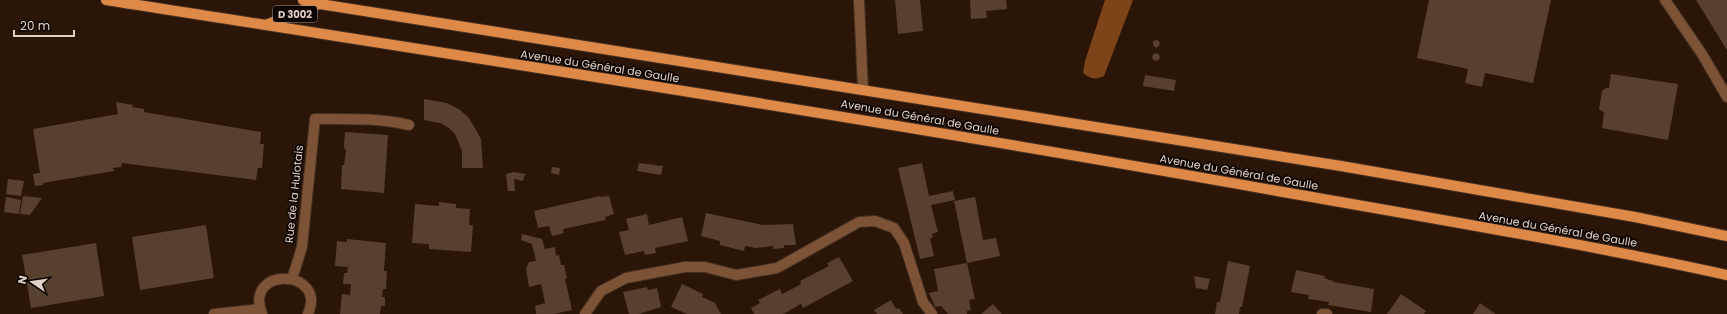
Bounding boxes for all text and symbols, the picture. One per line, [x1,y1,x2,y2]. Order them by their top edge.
road number: D 3002 [273,6,317,22]
scale bar [14,12,74,38]
text: 20 m [20,17,50,34]
street label: Avenue du Général de Gaulle [519,46,681,86]
street label: Avenue du Général de Gaulle [840,95,1001,139]
street label: Rue de la Hulotais [281,144,307,244]
street label: Avenue du Général de Gaulle [1159,150,1320,194]
street label: Avenue du Général de Gaulle [1478,207,1639,251]
north arrow [12,262,52,302]
text: N [14,274,31,286]

